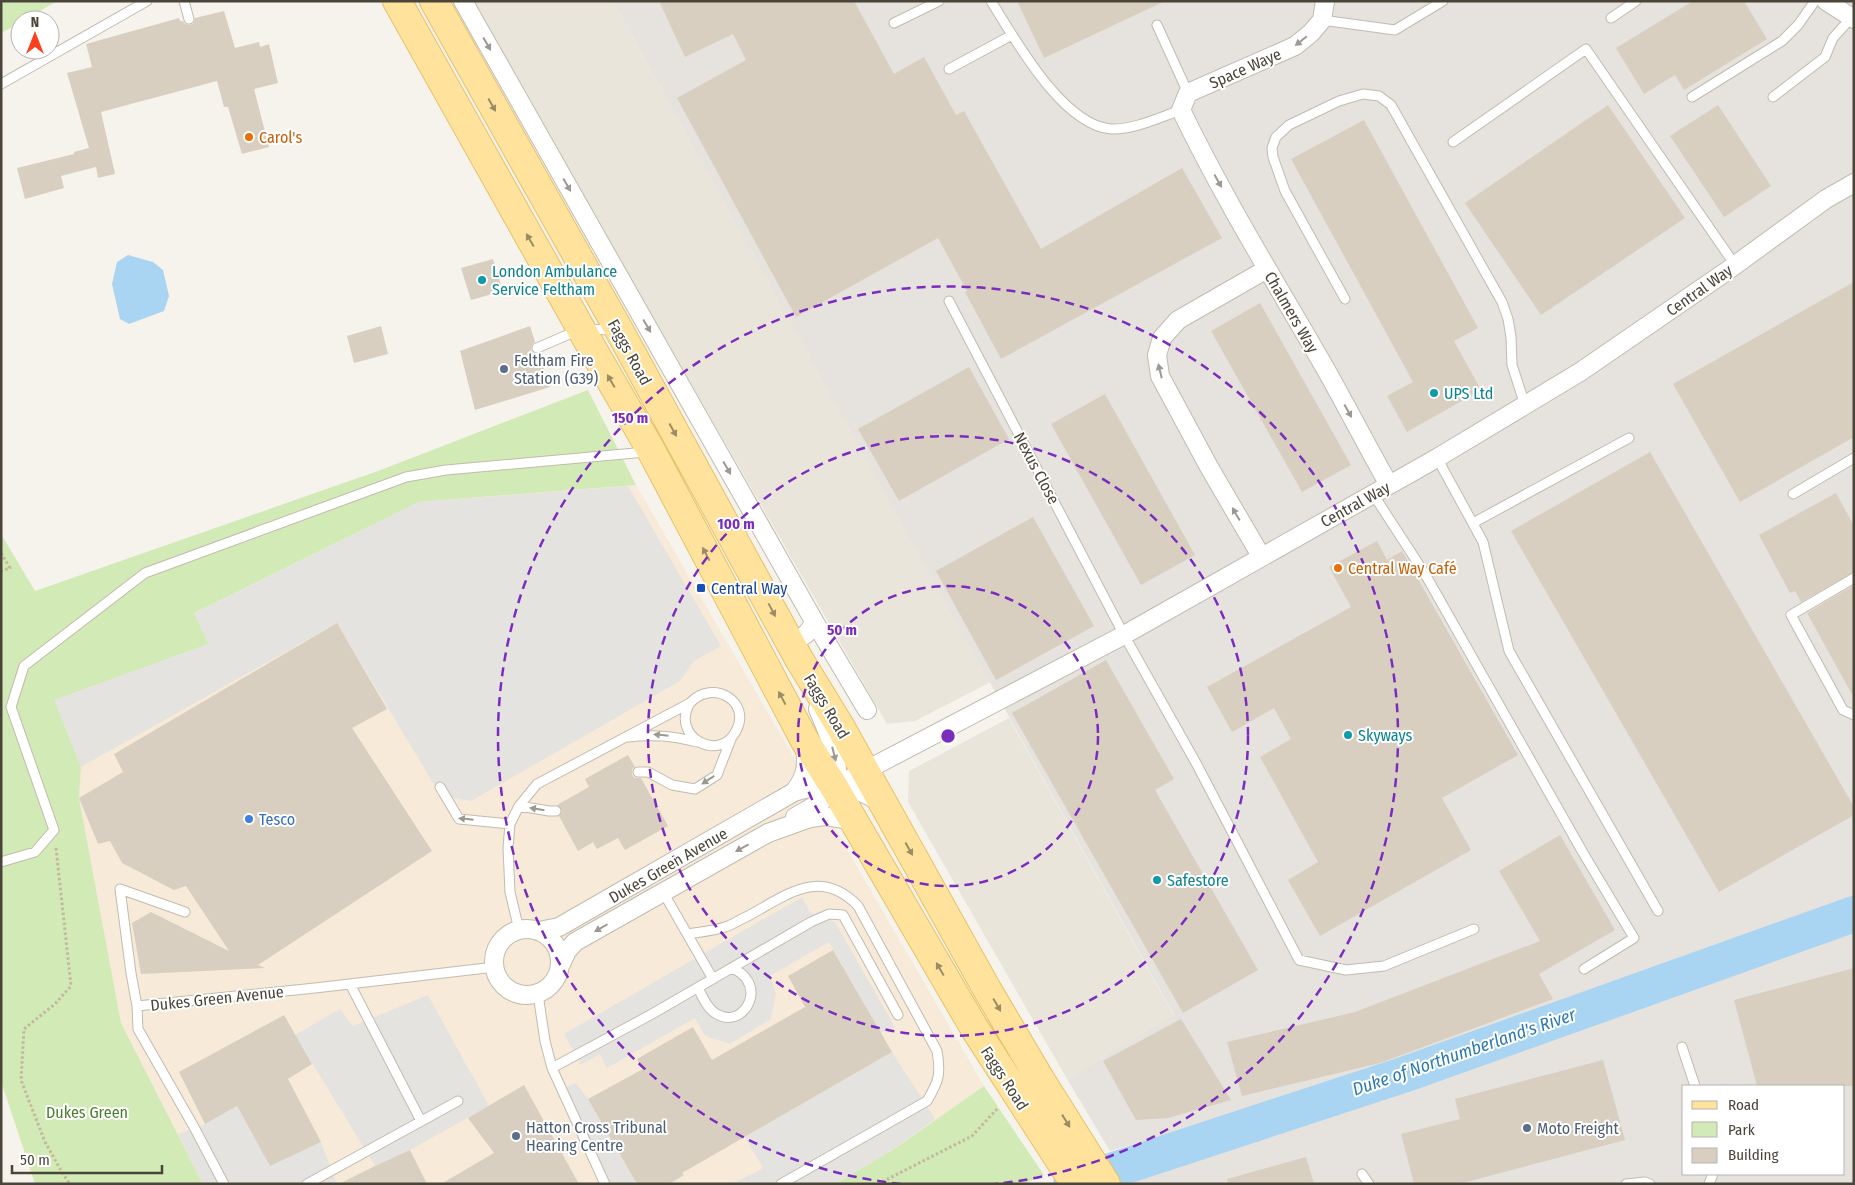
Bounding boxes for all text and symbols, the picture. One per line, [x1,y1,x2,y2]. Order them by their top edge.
north arrow [10,10,60,60]
text: N [31,14,39,31]
one-way arrow [1295,35,1308,46]
one-way arrow [483,36,491,51]
street label: Space Waye [1206,44,1284,93]
one-way arrow [488,98,496,112]
place label: Carol's [259,128,302,147]
marker: Carol's [243,131,255,143]
one-way arrow [1214,174,1223,188]
one-way arrow [563,178,571,192]
one-way arrow [526,233,535,247]
street label: Central Way [1663,260,1737,320]
place label: London Ambulance Service Feltham [492,262,617,299]
street label: Chalmers Way [1261,268,1323,357]
marker: London Ambulance Service Feltham [476,274,488,286]
street label: Faggs Road [604,316,655,389]
one-way arrow [643,320,652,333]
place label: Feltham Fire Station (G39) [514,351,598,388]
marker: Feltham Fire Station (G39) [498,363,510,375]
one-way arrow [1156,364,1164,379]
one-way arrow [606,375,615,388]
place label: UPS Ltd [1444,384,1493,403]
marker: UPS Ltd [1428,387,1440,399]
one-way arrow [1344,404,1352,419]
text: 150 m [612,409,648,427]
one-way arrow [669,423,677,438]
street label: Nexus Close [1010,429,1063,507]
one-way arrow [723,461,732,474]
street label: Central Way [1317,477,1394,531]
one-way arrow [1232,508,1241,521]
text: 100 m [717,515,755,533]
one-way arrow [702,547,710,562]
place label: Central Way Café [1348,559,1457,578]
marker: Central Way Café [1332,562,1344,574]
place label: Central Way [711,579,788,598]
marker: Central Way [695,582,707,594]
one-way arrow [768,603,777,617]
text: 50 m [827,621,857,639]
street label: Faggs Road [800,670,853,742]
one-way arrow [778,691,786,705]
place label: Skyways [1358,726,1412,745]
centre of rings [939,727,957,745]
marker: Skyways [1342,729,1354,741]
one-way arrow [653,731,669,739]
one-way arrow [830,747,838,762]
one-way arrow [702,775,715,785]
one-way arrow [529,805,545,813]
place label: Tesco [259,810,295,829]
marker: Tesco [243,813,255,825]
one-way arrow [458,815,474,823]
street label: Dukes Green Avenue [606,824,731,907]
one-way arrow [905,842,913,857]
one-way arrow [736,843,749,852]
place label: Safestore [1167,871,1229,890]
marker: Safestore [1151,874,1163,886]
one-way arrow [594,923,607,932]
one-way arrow [935,962,944,976]
street label: Dukes Green Avenue [149,982,285,1015]
one-way arrow [992,999,1001,1012]
water label: Duke of Northumberland's River [1350,1003,1579,1101]
street label: Faggs Road [977,1043,1032,1114]
legend [1682,1085,1845,1175]
text: Road [1728,1096,1759,1114]
park label: Dukes Green [46,1103,128,1122]
one-way arrow [1061,1114,1070,1127]
place label: Hatton Cross Tribunal Hearing Centre [526,1118,667,1155]
place label: Moto Freight [1537,1119,1619,1138]
text: Park [1728,1121,1755,1139]
marker: Moto Freight [1521,1122,1533,1134]
marker: Hatton Cross Tribunal Hearing Centre [510,1130,522,1142]
scale bar [12,1142,162,1174]
text: Building [1728,1146,1779,1164]
text: 50 m [20,1151,50,1169]

